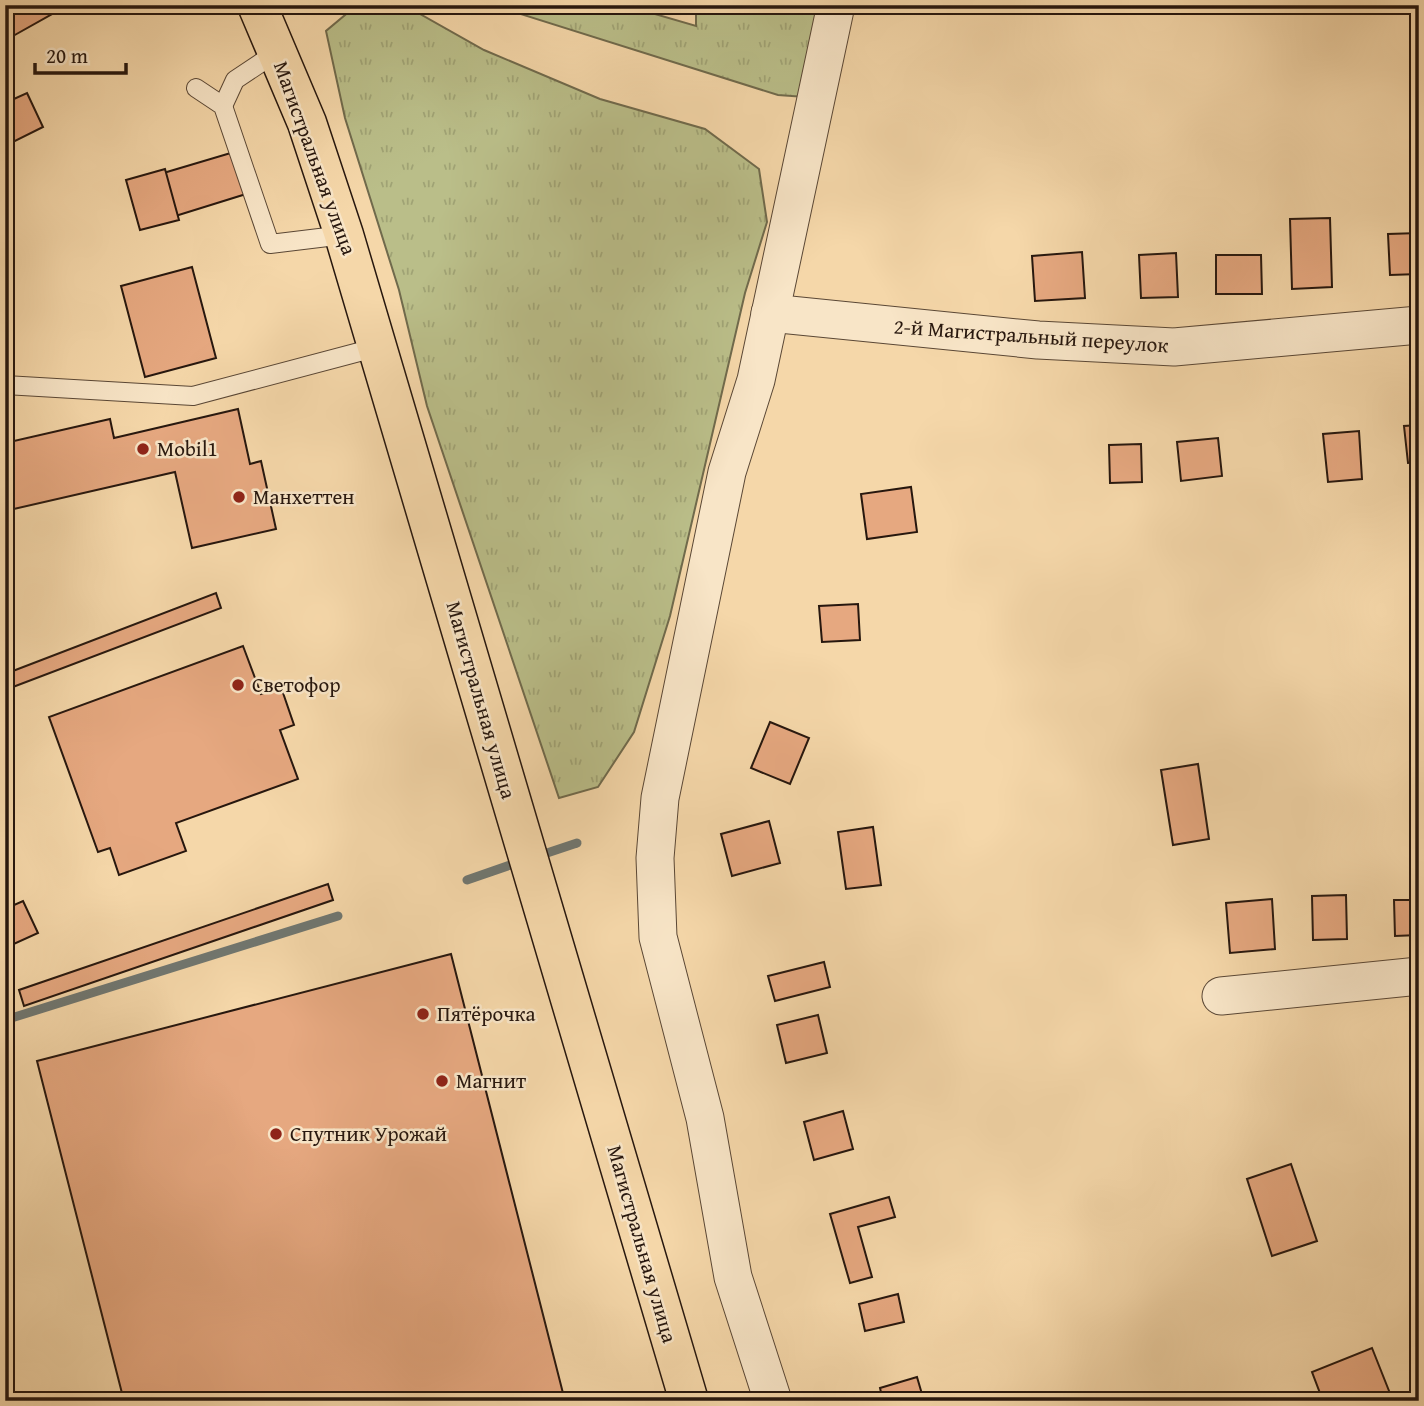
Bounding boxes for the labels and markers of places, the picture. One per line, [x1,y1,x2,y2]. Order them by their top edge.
place label: Mobil1 [157,433,218,464]
marker: Mobil1 [135,441,151,457]
place label: Манхеттен [253,481,355,512]
marker: Манхеттен [231,489,247,505]
place label: Светофор [252,669,341,700]
marker: Светофор [230,677,246,693]
place label: Пятёрочка [437,998,535,1029]
marker: Пятёрочка [415,1006,431,1022]
place label: Магнит [456,1065,526,1096]
marker: Магнит [434,1073,450,1089]
place label: Спутник Урожай [290,1118,447,1149]
marker: Спутник Урожай [268,1126,284,1142]

